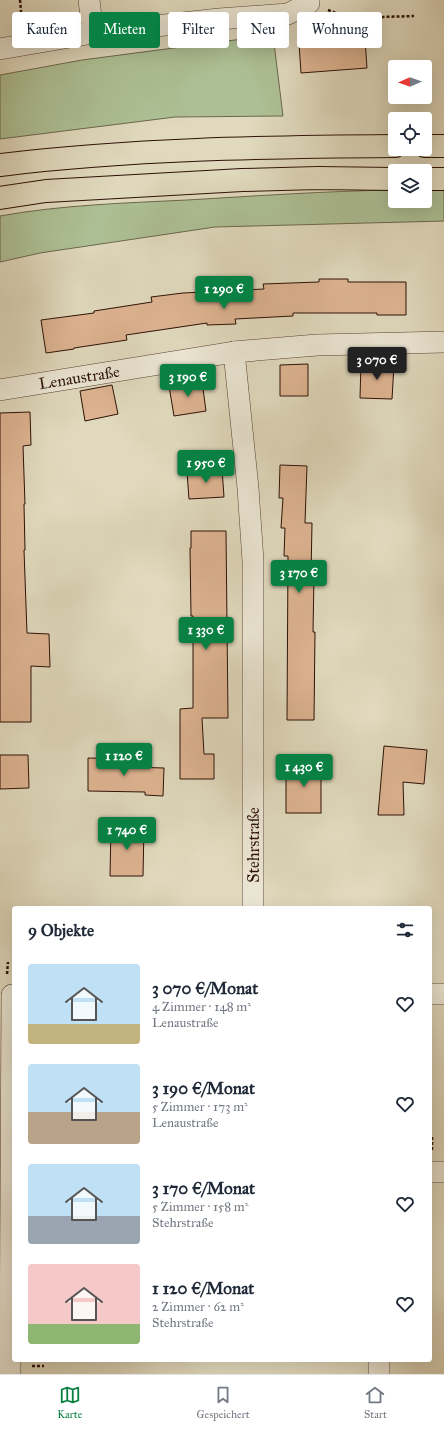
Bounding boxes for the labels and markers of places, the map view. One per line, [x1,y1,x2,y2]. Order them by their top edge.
pin: 1 290 € [187,276,261,310]
pin: 3 070 € [340,347,414,381]
pin: 3 190 € [151,364,225,398]
pin: 1 950 € [169,450,243,484]
pin: 3 170 € [262,560,336,594]
pin: 1 330 € [169,617,243,651]
pin: 1 120 € [87,743,161,777]
pin: 1 430 € [267,754,341,788]
pin: 1 740 € [90,817,164,851]

